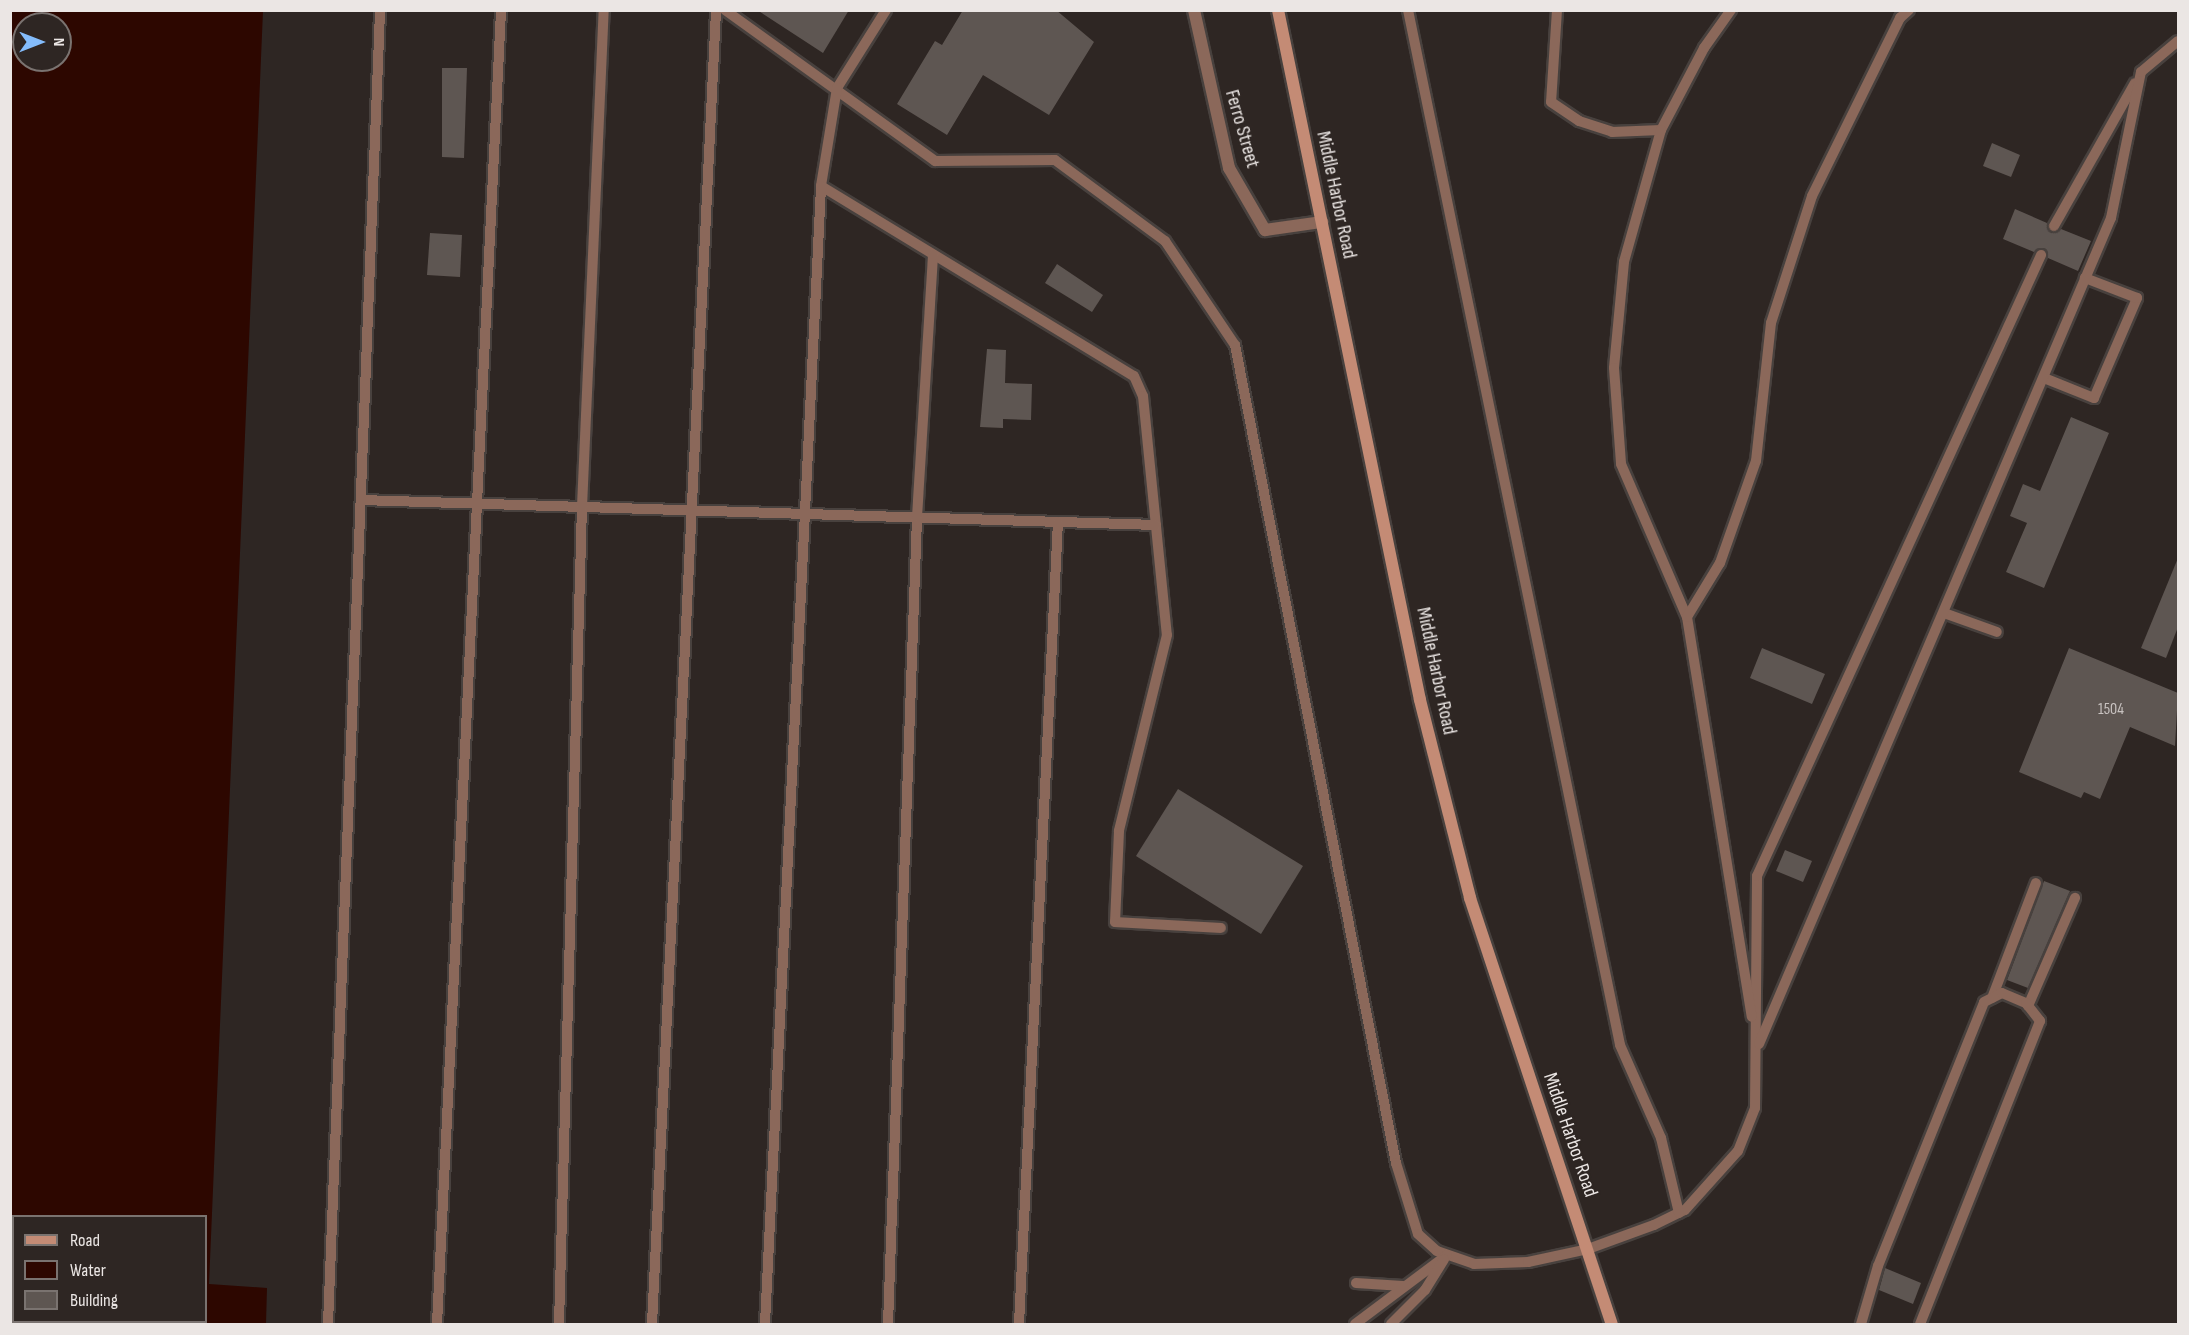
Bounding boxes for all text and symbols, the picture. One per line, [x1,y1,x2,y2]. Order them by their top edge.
north arrow [12,12,72,72]
text: N [49,38,68,46]
street label: Ferro Street [1219,87,1265,171]
street label: Middle Harbor Road [1311,129,1361,261]
street label: Middle Harbor Road [1411,605,1461,737]
house number: 1504 [2098,700,2124,720]
street label: Middle Harbor Road [1538,1070,1602,1200]
legend [12,1215,207,1323]
text: Road [70,1230,100,1251]
text: Water [70,1260,106,1281]
text: Building [70,1290,118,1311]

